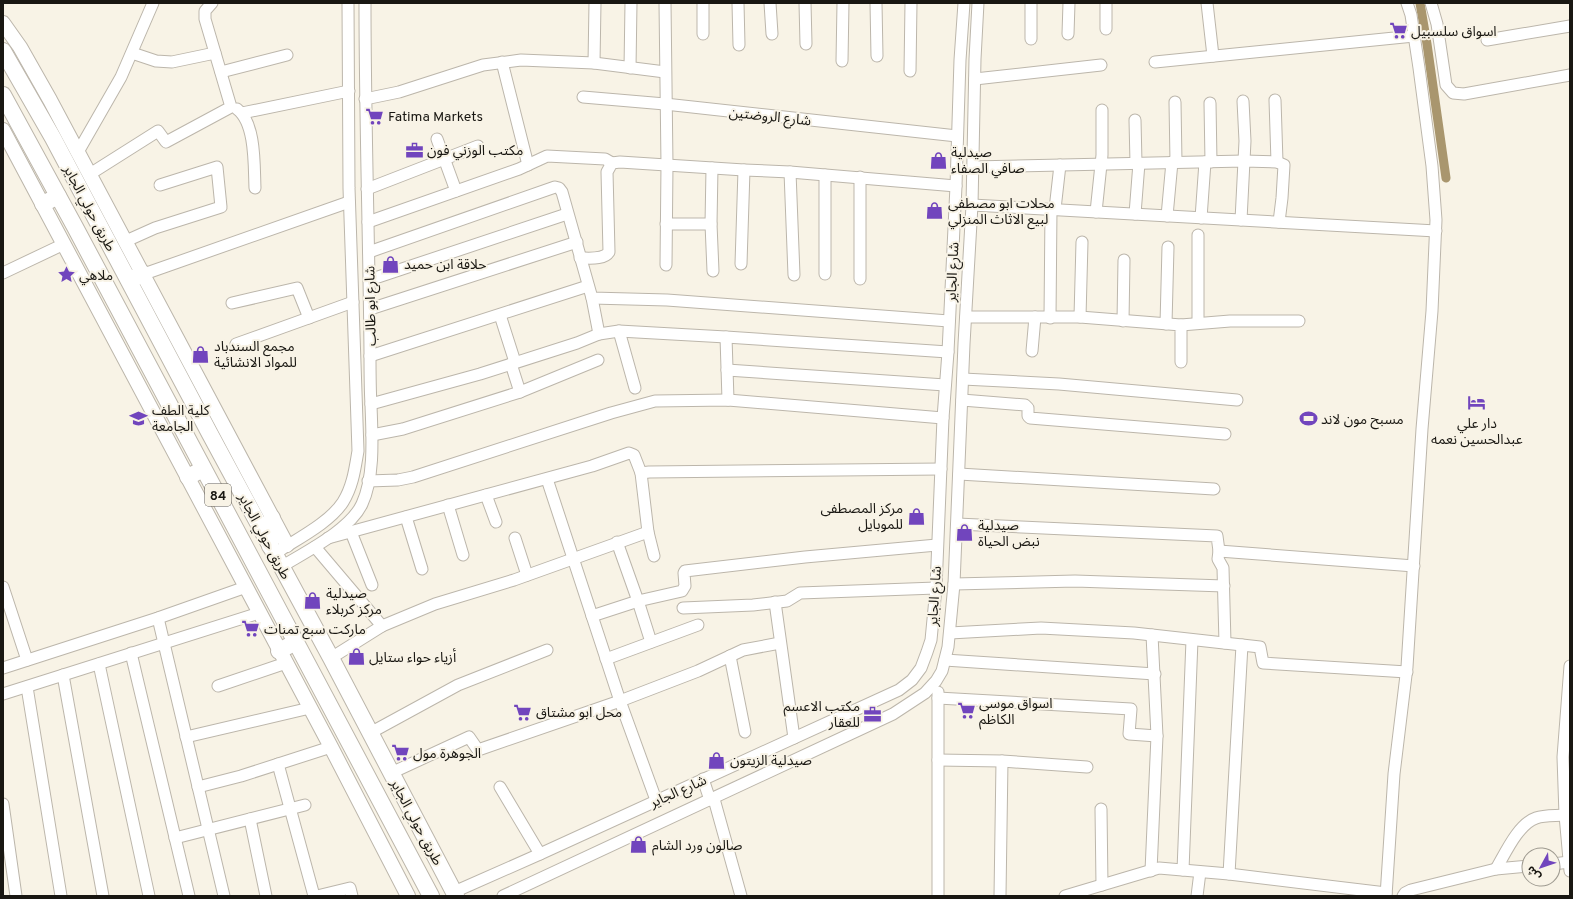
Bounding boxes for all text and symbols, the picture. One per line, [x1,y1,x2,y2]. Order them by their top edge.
supermarket icon: اسواق سلسبيل [1388,21,1408,41]
place label: اسواق سلسبيل [1411,24,1497,41]
street label: شارع الروضتين [728,105,812,131]
supermarket icon: Fatima Markets [365,106,385,126]
place label: Fatima Markets [388,109,483,126]
office icon: مكتب الوزني فون [404,140,424,160]
place label: مكتب الوزني فون [427,143,523,161]
place label: صيدلية صافي الصفاء [951,145,1025,179]
shop icon: صيدلية صافي الصفاء [928,150,948,170]
street label: طريق حولي الجاير [57,162,119,255]
place label: محلات ابو مصطفى لبيع الاثاث المنزلي [948,196,1055,230]
shop icon: محلات ابو مصطفى لبيع الاثاث المنزلي [925,201,945,221]
street label: شارع الجاير [943,242,965,304]
shop icon: حلاقة ابن حميد [381,254,401,274]
place label: حلاقة ابن حميد [404,257,487,274]
place icon: ملاهي [56,265,76,285]
street label: شارع ابو طالب [362,266,382,346]
place label: ملاهي [79,268,113,286]
place label: مجمع السندباد للمواد الانشائية [214,339,297,372]
shop icon: مجمع السندباد للمواد الانشائية [191,344,211,364]
hotel icon: دار علي عبدالحسين نعمه [1467,393,1487,413]
place label: كلية الطف الجامعة [152,403,210,436]
school or university icon: كلية الطف الجامعة [129,408,149,428]
sports icon: مسبح مون لاند [1298,409,1318,429]
place label: مسبح مون لاند [1321,412,1404,430]
place label: دار علي عبدالحسين نعمه [1431,416,1523,449]
road number: 84 [205,484,231,506]
street label: طريق حولي الجاير [232,490,294,583]
place label: مركز المصطفى للموبايل [821,501,903,534]
shop icon: مركز المصطفى للموبايل [906,506,926,526]
place label: صيدلية نبض الحياة [978,518,1040,551]
shop icon: صيدلية نبض الحياة [955,523,975,543]
street label: شارع الجاير [925,565,947,628]
place label: صيدلية مركز كربلاء [326,586,382,619]
shop icon: صيدلية مركز كربلاء [303,591,323,611]
supermarket icon: ماركت سبع تمنات [241,619,261,639]
place label: ماركت سبع تمنات [264,622,366,640]
shop icon: أزياء حواء ستايل [346,647,366,667]
place label: أزياء حواء ستايل [369,648,457,667]
place label: اسواق موسى الكاظم [979,696,1053,730]
place label: مكتب الاعسم للعقار [783,699,860,732]
supermarket icon: اسواق موسى الكاظم [956,701,976,721]
supermarket icon: محل ابو مشتاق [513,702,533,722]
office icon: مكتب الاعسم للعقار [863,704,883,724]
place label: محل ابو مشتاق [536,705,622,722]
supermarket icon: الجوهرة مول [390,743,410,763]
place label: الجوهرة مول [413,746,481,763]
shop icon: صيدلية الزيتون [707,750,727,770]
place label: صيدلية الزيتون [730,753,812,770]
street label: شارع الجاير [647,772,710,814]
street label: طريق حولي الجاير [384,776,446,869]
shop icon: صالون ورد الشام [629,835,649,855]
place label: صالون ورد الشام [652,838,743,856]
north arrow [1521,847,1561,887]
text: ش [1524,863,1544,883]

